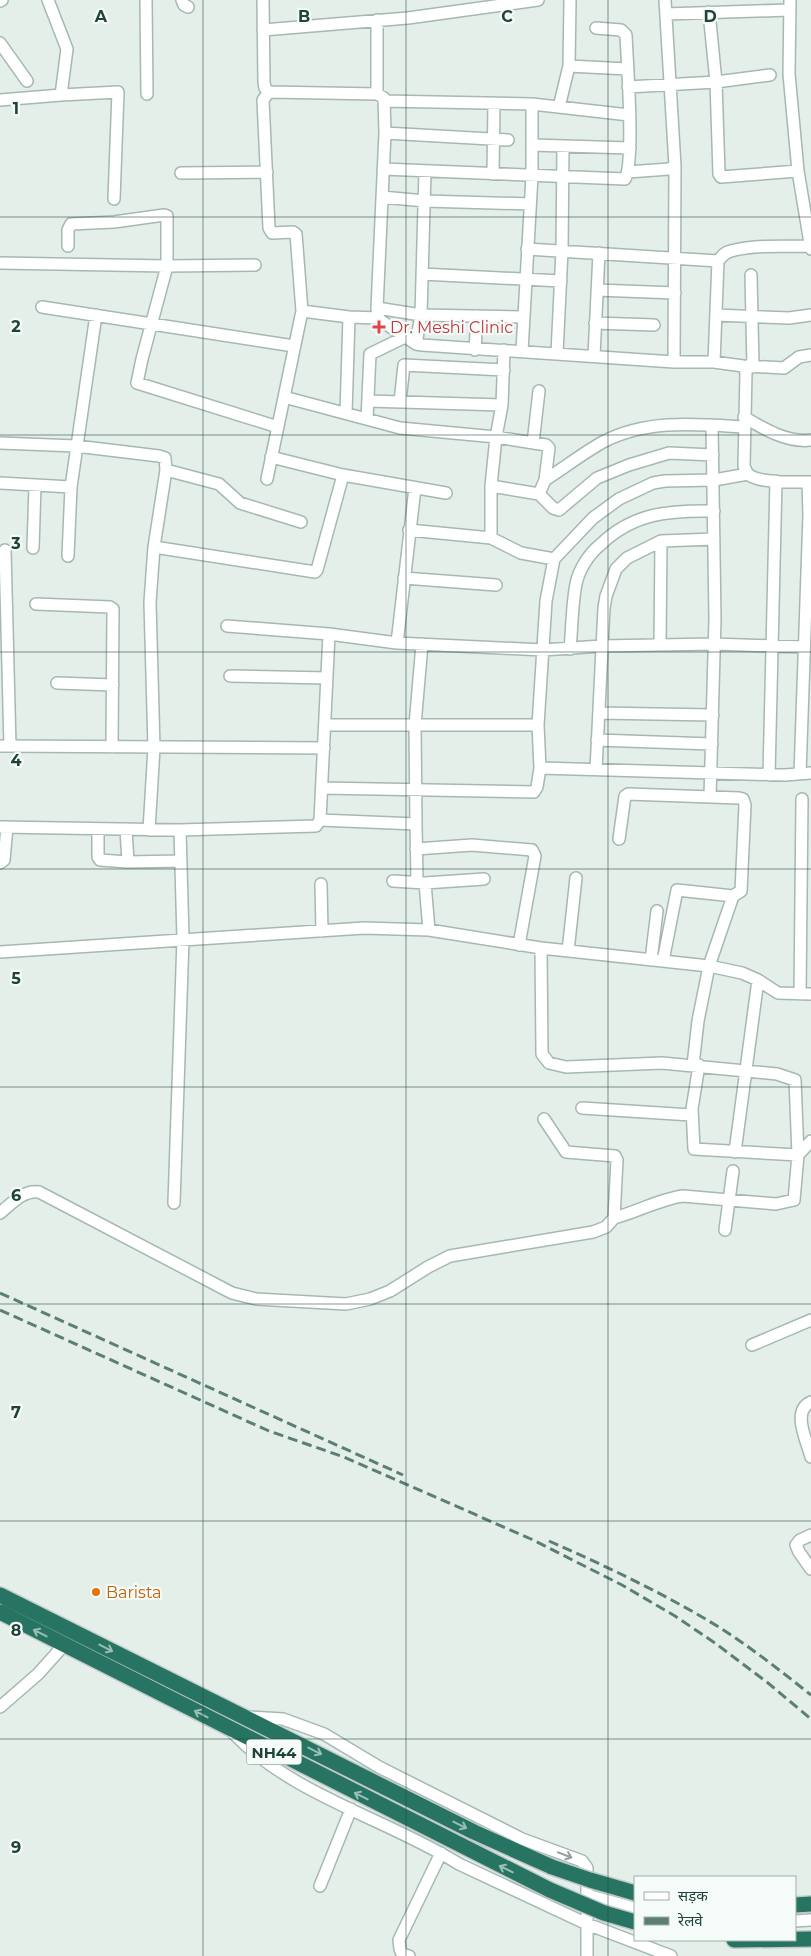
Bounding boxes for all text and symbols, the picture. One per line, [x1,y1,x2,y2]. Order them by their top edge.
text: A [94,7,108,26]
text: B [298,7,310,26]
text: C [501,7,513,26]
text: D [703,7,717,26]
text: 1 [13,99,19,118]
text: 2 [11,317,21,336]
place label: Dr. Meshi Clinic [390,318,513,337]
marker: Dr. Meshi Clinic [372,320,386,334]
text: 3 [10,534,21,553]
text: 4 [10,751,22,770]
text: 5 [11,969,21,988]
text: 6 [11,1186,21,1205]
text: 7 [11,1403,21,1422]
place label: Barista [106,1583,162,1602]
marker: Barista [90,1586,102,1598]
text: 8 [11,1621,21,1640]
one-way arrow [33,1627,48,1637]
one-way arrow [98,1644,113,1653]
one-way arrow [193,1709,208,1719]
road number: NH44 [246,1740,302,1764]
one-way arrow [307,1747,322,1757]
one-way arrow [353,1791,368,1801]
one-way arrow [452,1820,467,1830]
text: 9 [11,1838,21,1857]
one-way arrow [557,1851,572,1860]
one-way arrow [499,1864,514,1873]
legend [634,1876,796,1941]
text: सड़क [678,1886,708,1905]
text: रेलवे [677,1911,703,1930]

